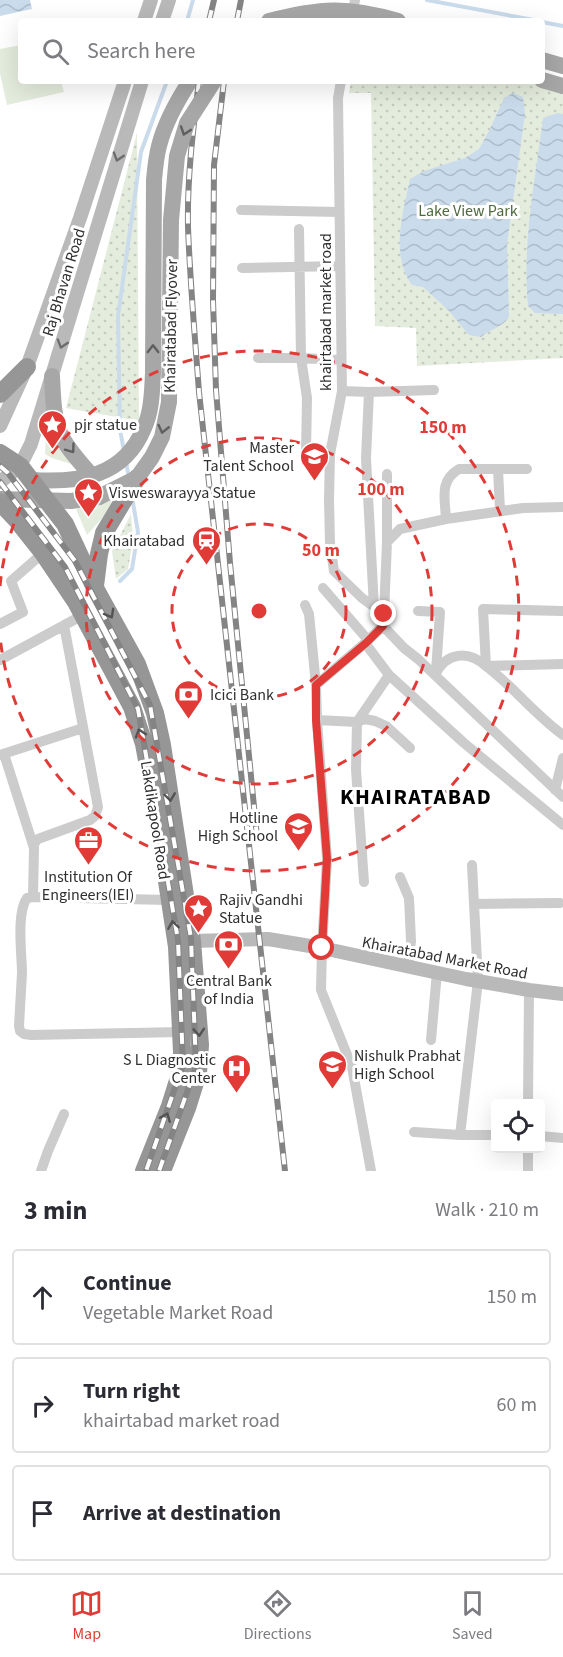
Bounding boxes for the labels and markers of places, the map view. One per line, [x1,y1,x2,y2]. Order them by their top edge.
place icon: pjr statue [37,408,69,450]
place label: pjr statue [74,414,137,436]
place label: Master Talent School [203,437,294,477]
school or university icon: Master Talent School [299,440,331,482]
place icon: Visweswarayya Statue [72,476,104,518]
place label: Visweswarayya Statue [109,482,256,504]
station icon: Khairatabad [190,524,222,566]
place label: Khairatabad [103,530,185,552]
centre of rings [249,601,269,621]
bank icon: Icici Bank [173,678,205,720]
place label: Icici Bank [210,684,274,706]
place label: Hotline High School [198,807,278,847]
school or university icon: Hotline High School [283,810,315,852]
office icon: Institution Of Engineers(IEI) [72,824,104,866]
place label: Institution Of Engineers(IEI) [42,866,134,906]
place label: Rajiv Gandhi Statue [219,889,303,929]
place icon: Rajiv Gandhi Statue [182,892,214,934]
bank icon: Central Bank of India [213,928,245,970]
place label: Central Bank of India [186,970,272,1010]
place label: Nishulk Prabhat High School [354,1045,461,1085]
school or university icon: Nishulk Prabhat High School [317,1048,349,1090]
place label: S L Diagnostic Center [123,1049,216,1089]
hospital icon: S L Diagnostic Center [221,1052,253,1094]

